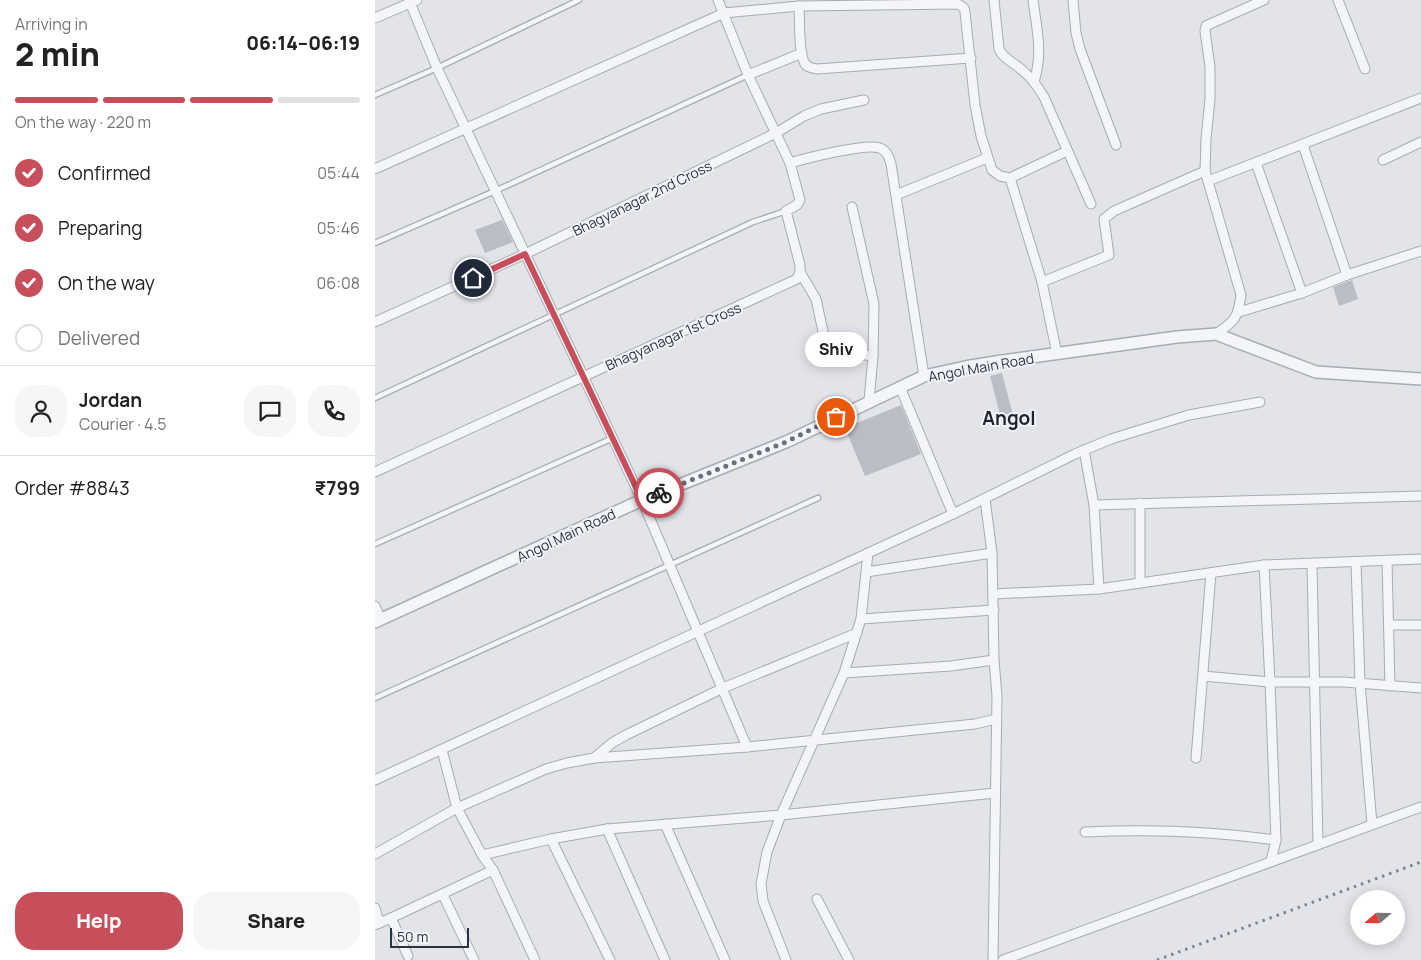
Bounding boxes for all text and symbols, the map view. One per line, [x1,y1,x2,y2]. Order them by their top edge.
text: Arriving in [15,13,88,35]
text: 06:14–06:19 [246,30,360,56]
text: 2 min [15,32,100,76]
text: On the way · 220 m [15,111,151,133]
street label: Bhagyanagar 2nd Cross [569,156,715,240]
icon: check [15,159,43,187]
text: Confirmed [58,160,151,186]
text: 05:44 [317,162,360,184]
icon: check [15,214,43,242]
text: Preparing [58,215,143,241]
text: 05:46 [317,217,360,239]
pin [452,257,494,299]
icon: home [459,264,487,292]
icon: check [15,269,43,297]
text: On the way [58,270,155,296]
text: 06:08 [316,272,360,294]
street label: Bhagyanagar 1st Cross [602,297,744,375]
text: Delivered [58,325,140,351]
callout: Shiv [805,332,867,367]
text: Shiv [819,338,853,360]
street label: Angol Main Road [927,348,1035,386]
button: person [15,385,67,437]
button: chat [244,385,296,437]
button: phone [308,385,360,437]
text: Jordan [79,387,142,413]
pin [815,396,857,438]
icon: bag [822,403,850,431]
district label: Angol [982,405,1036,431]
text: Courier · 4.5 [79,413,166,435]
courier [634,468,684,518]
text: Order #8843 [15,475,130,501]
text: ₹799 [315,475,360,501]
icon: bike [645,479,673,507]
street label: Angol Main Road [514,504,618,566]
north arrow [1350,890,1405,945]
map controls [1350,890,1405,945]
button: Help [15,892,183,950]
button: Share [193,892,360,950]
scale bar [390,925,469,948]
text: 50 m [397,927,428,946]

